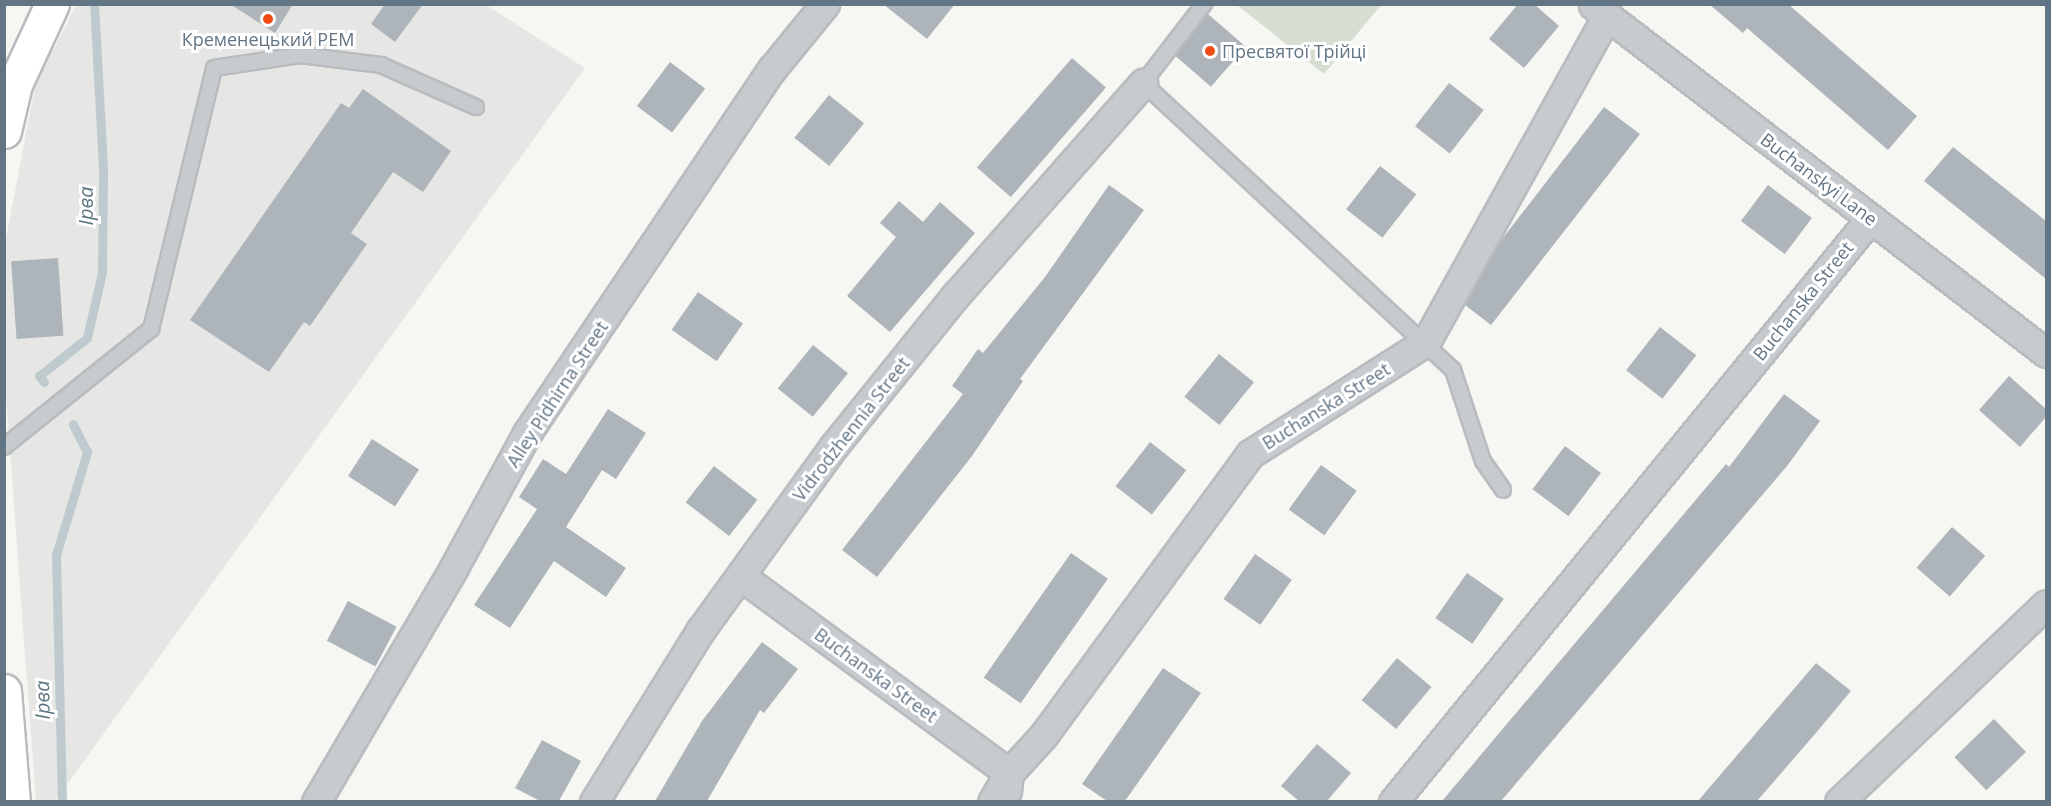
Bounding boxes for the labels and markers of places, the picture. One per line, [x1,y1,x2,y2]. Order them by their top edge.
marker: Кременецький РЕМ [261,12,275,26]
place label: Кременецький РЕМ [182,28,354,50]
place label: Пресвятої Трійці [1222,40,1366,62]
marker: Пресвятої Трійці [1203,44,1217,58]

